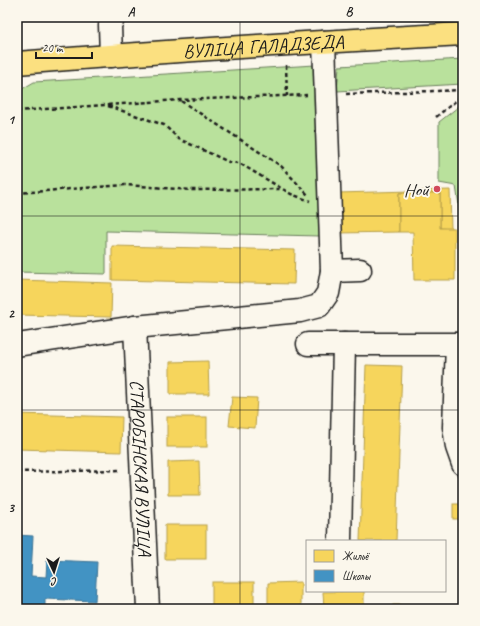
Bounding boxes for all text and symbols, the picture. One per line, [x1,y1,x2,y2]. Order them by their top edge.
text: A [128,4,136,20]
text: B [346,4,354,20]
street label: ВУЛІЦА ГАЛАДЗЕДА [182,30,345,64]
scale bar [36,34,92,60]
text: 20 m [42,40,64,56]
text: 1 [8,112,16,128]
place label: Ной [404,178,430,202]
marker: Ной [432,184,442,194]
text: 2 [8,306,15,322]
street label: СТАРОБІНСКАЯ ВУЛІЦА [124,379,157,558]
text: 3 [8,500,15,516]
legend [306,540,446,592]
text: Жильё [342,548,370,564]
north arrow [34,552,74,592]
text: Школы [342,568,372,584]
text: С [50,575,58,589]

